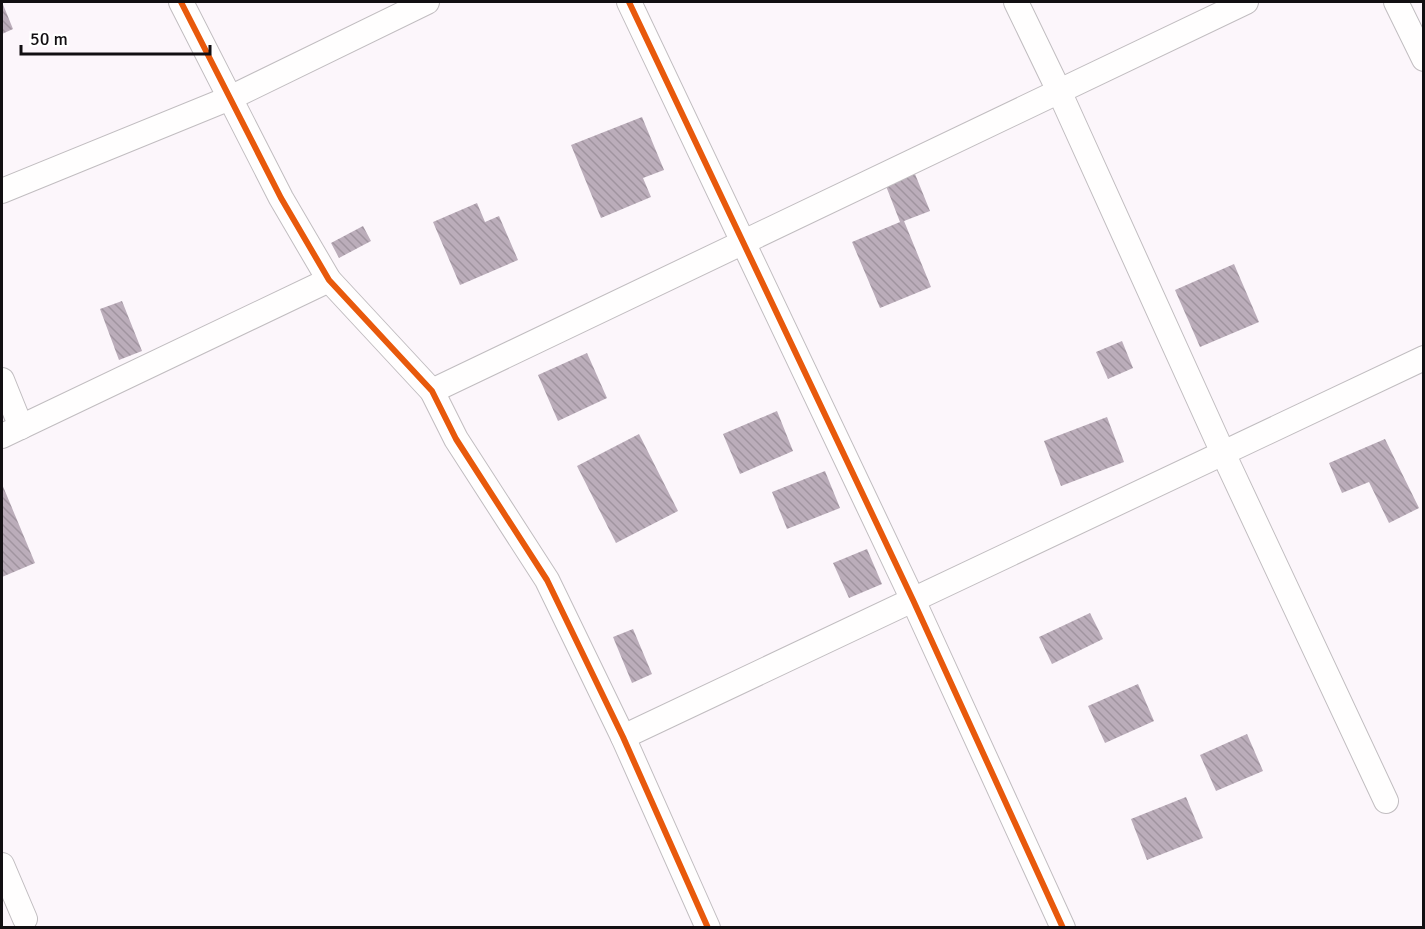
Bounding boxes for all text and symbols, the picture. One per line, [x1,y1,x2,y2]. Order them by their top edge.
scale bar [21,18,210,56]
text: 50 m [30,28,68,50]

